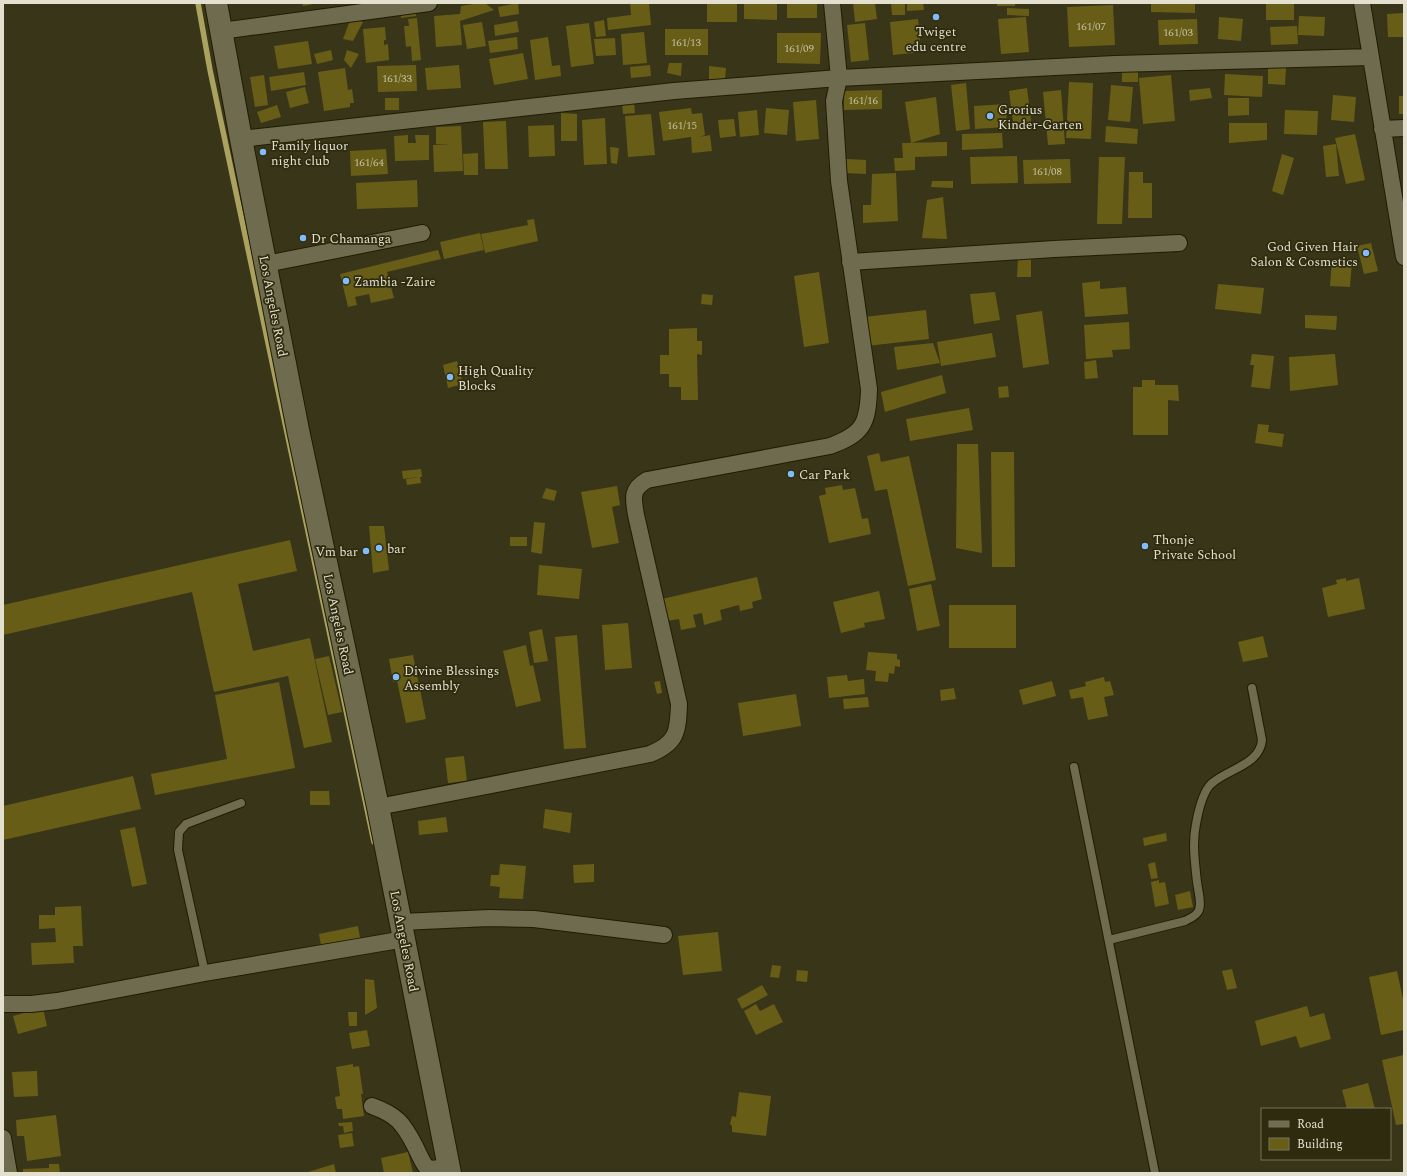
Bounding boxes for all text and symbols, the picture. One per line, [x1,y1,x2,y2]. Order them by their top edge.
marker: Twiget edu centre [931,12,941,22]
house number: 161/07 [1076,18,1107,35]
place label: Twiget edu centre [906,22,966,57]
house number: 161/03 [1163,24,1194,41]
house number: 161/13 [671,34,702,51]
house number: 161/09 [784,40,815,57]
house number: 161/33 [382,70,413,87]
house number: 161/16 [848,92,879,109]
place label: Grorius Kinder-Garten [998,100,1083,135]
marker: Grorius Kinder-Garten [985,111,995,121]
house number: 161/15 [667,117,697,134]
place label: Family liquor night club [271,136,348,171]
marker: Family liquor night club [258,147,268,157]
house number: 161/64 [354,154,385,171]
house number: 161/08 [1032,163,1063,180]
place label: Dr Chamanga [311,229,392,249]
marker: Dr Chamanga [298,233,308,243]
place label: God Given Hair Salon & Cosmetics [1251,237,1358,272]
marker: God Given Hair Salon & Cosmetics [1361,248,1371,258]
street label: Los Angeles Road [253,254,293,359]
place label: Zambia -Zaire [354,272,436,292]
marker: Zambia -Zaire [341,276,351,286]
place label: High Quality Blocks [458,361,534,396]
marker: High Quality Blocks [445,372,455,382]
place label: Car Park [799,465,850,485]
marker: Car Park [786,469,796,479]
place label: Thonje Private School [1153,530,1236,565]
place label: bar [387,539,406,559]
marker: Thonje Private School [1140,541,1150,551]
place label: Vm bar [315,542,358,562]
marker: bar [374,543,384,553]
marker: Vm bar [361,546,371,556]
street label: Los Angeles Road [318,572,359,677]
place label: Divine Blessings Assembly [404,661,499,696]
marker: Divine Blessings Assembly [391,672,401,682]
street label: Los Angeles Road [384,889,424,994]
legend [1261,1108,1391,1160]
text: Road [1297,1115,1324,1134]
text: Building [1297,1135,1343,1154]

